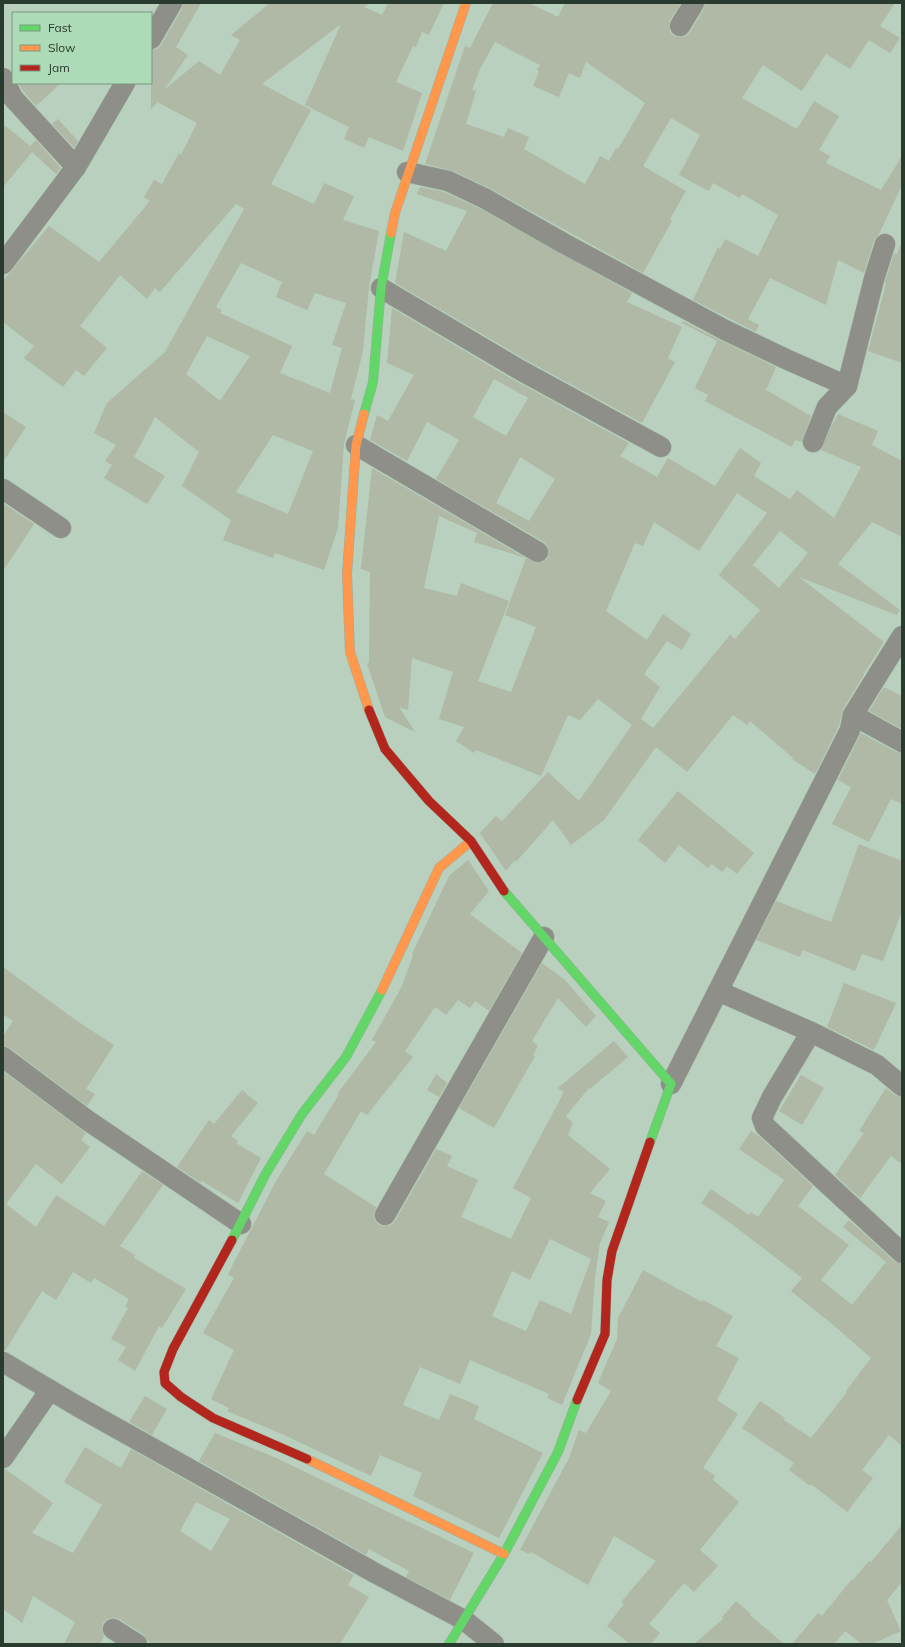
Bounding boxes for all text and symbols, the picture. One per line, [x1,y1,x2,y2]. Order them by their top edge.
legend [12,12,152,84]
text: Fast [48,20,72,35]
text: Slow [48,40,76,55]
text: Jam [48,60,70,75]

